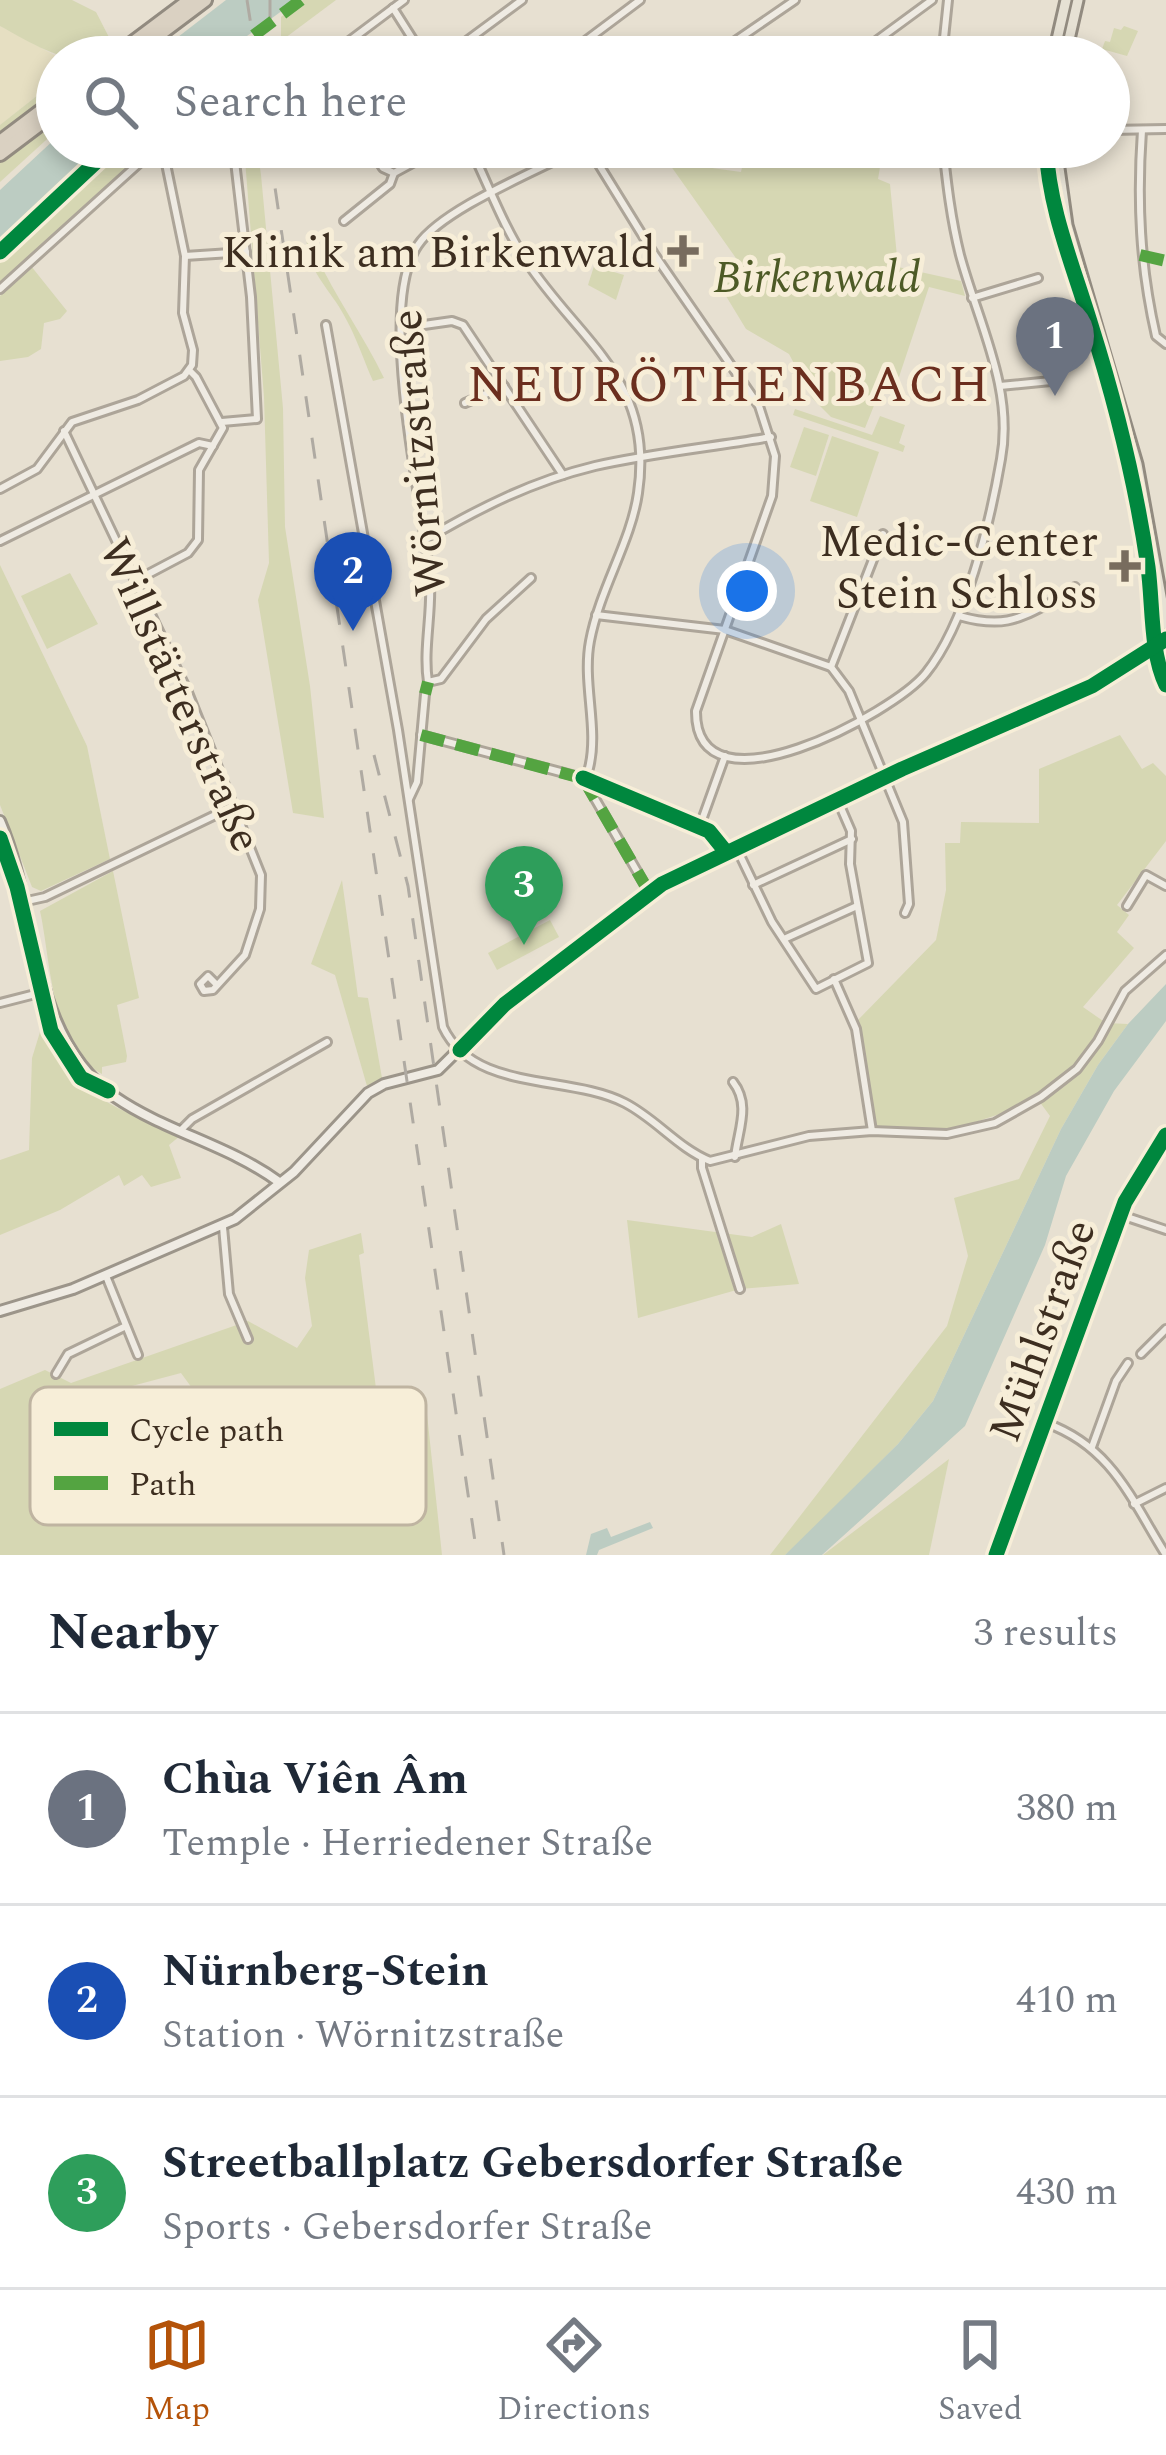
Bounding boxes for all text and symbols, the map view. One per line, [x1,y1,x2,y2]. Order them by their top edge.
search box [36,36,1130,168]
text: Search here [174,68,407,137]
icon: search [78,69,144,135]
place label: Klinik am Birkenwald [222,219,656,288]
marker: Klinik am Birkenwald [667,235,699,267]
park label: Birkenwald [713,244,921,313]
pin: 1 [1016,297,1094,396]
street label: Wörnitzstraße [373,306,466,599]
district label: NEURÖTHENBACH [467,347,993,425]
place label: Medic-Center Stein Schloss [819,508,1098,629]
street label: Willstätterstraße [80,527,280,863]
pin: 2 [314,532,392,631]
marker: Medic-Center Stein Schloss [1109,550,1141,582]
your location [717,561,777,621]
pin: 3 [485,846,563,945]
street label: Mühlstraße [971,1210,1116,1452]
legend [30,1387,426,1525]
text: Cycle path [129,1406,284,1456]
text: Path [129,1460,196,1510]
text: Nearby [48,1594,217,1672]
text: 3 results [974,1604,1118,1663]
text: Chùa Viên Âm [162,1745,468,1814]
text: 1 [76,1779,98,1838]
text: 380 m [1016,1779,1118,1838]
text: Temple · Herriedener Straße [162,1814,653,1873]
text: Nürnberg-Stein [162,1937,489,2006]
text: 2 [76,1971,98,2030]
text: 410 m [1016,1971,1118,2030]
text: Station · Wörnitzstraße [162,2006,564,2065]
text: Streetballplatz Gebersdorfer Straße [162,2129,903,2198]
text: 3 [76,2163,98,2222]
text: 430 m [1016,2163,1118,2222]
text: Sports · Gebersdorfer Straße [162,2198,652,2257]
tab: Map [143,2312,210,2434]
tab: Directions [497,2312,651,2434]
tab: Saved [938,2312,1023,2434]

